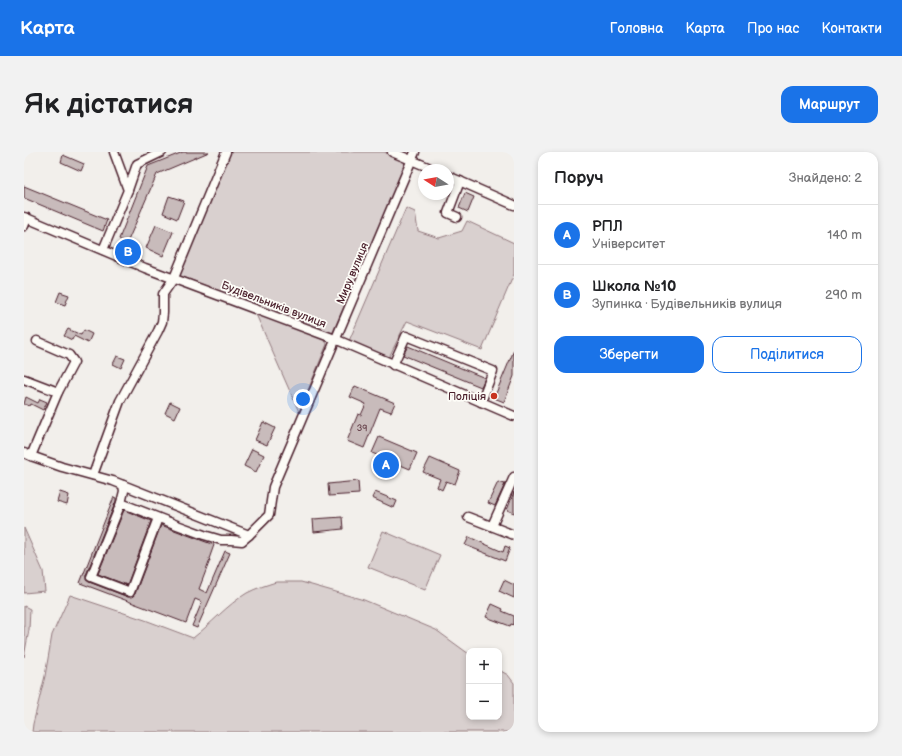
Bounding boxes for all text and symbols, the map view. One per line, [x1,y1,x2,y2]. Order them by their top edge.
text: Карта [20,17,74,40]
text: Головна [610,20,663,37]
text: Карта [685,20,725,37]
text: Про нас [747,20,799,37]
text: Контакти [821,20,882,37]
button: Маршрут [781,86,878,123]
text: Як дістатися [24,88,193,121]
north arrow [418,164,454,200]
text: Поруч [554,168,604,188]
text: Знайдено: 2 [789,170,862,186]
text: РПЛ [592,217,623,236]
text: A [563,227,571,243]
text: 140 m [827,227,862,243]
text: Університет [592,236,665,252]
pin: B [115,237,141,267]
street label: Миру вулиця [334,241,371,306]
text: Школа №10 [592,277,676,296]
street label: Будівельників вулиця [220,278,328,330]
text: B [562,287,572,303]
text: 290 m [825,287,862,303]
text: Зупинка · Будівельників вулиця [592,296,782,312]
button: Зберегти [554,336,704,373]
button: Поділитися [712,336,862,373]
your location [293,389,313,409]
place label: Поліція [448,390,486,403]
marker: Поліція [489,391,499,401]
house number: 39 [357,423,367,434]
pin: A [373,450,399,480]
map controls [466,648,502,720]
button: + [466,648,502,684]
button: − [466,684,502,720]

